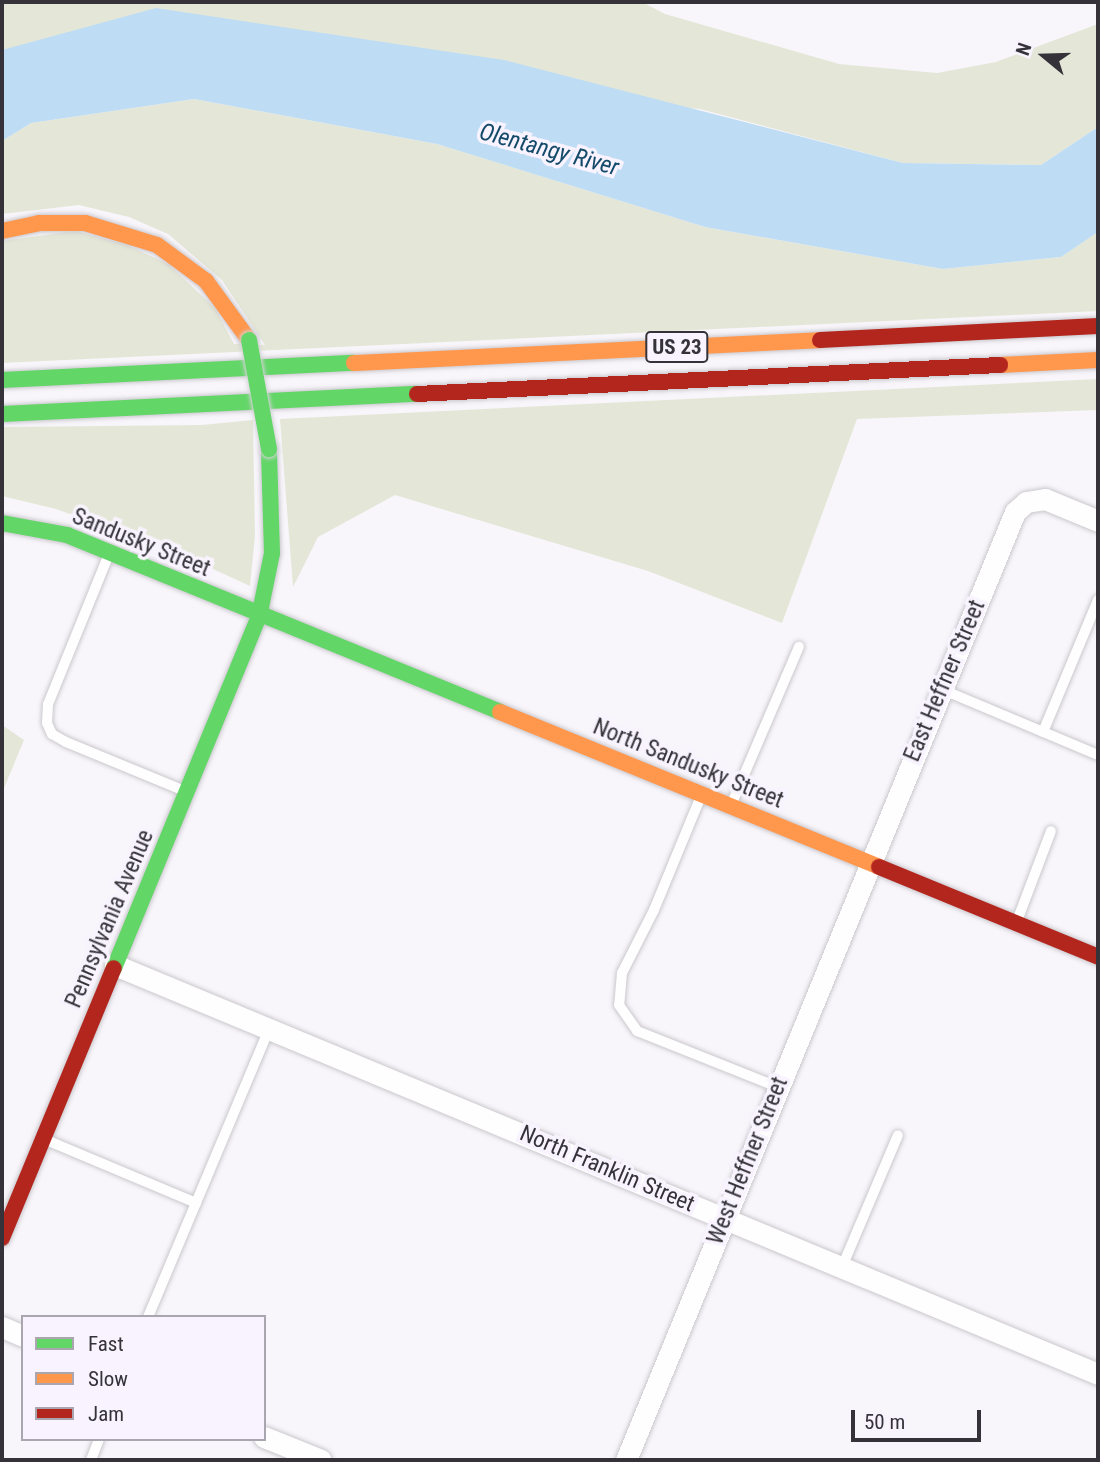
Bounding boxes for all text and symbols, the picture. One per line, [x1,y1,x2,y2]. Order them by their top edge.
north arrow [1009,21,1079,91]
text: N [1011,40,1036,58]
water label: Olentangy River [476,118,622,182]
road number: US 23 [644,330,710,364]
street label: Sandusky Street [68,503,214,583]
street label: East Heffner Street [899,596,991,766]
street label: North Sandusky Street [589,713,787,815]
street label: Pennsylvania Avenue [60,826,160,1012]
street label: West Heffner Street [702,1073,794,1249]
street label: North Franklin Street [515,1120,699,1218]
legend [21,1315,266,1441]
text: Fast [88,1332,124,1356]
text: Slow [88,1367,128,1391]
scale bar [855,1396,984,1440]
text: Jam [88,1402,124,1426]
text: 50 m [864,1410,905,1434]

